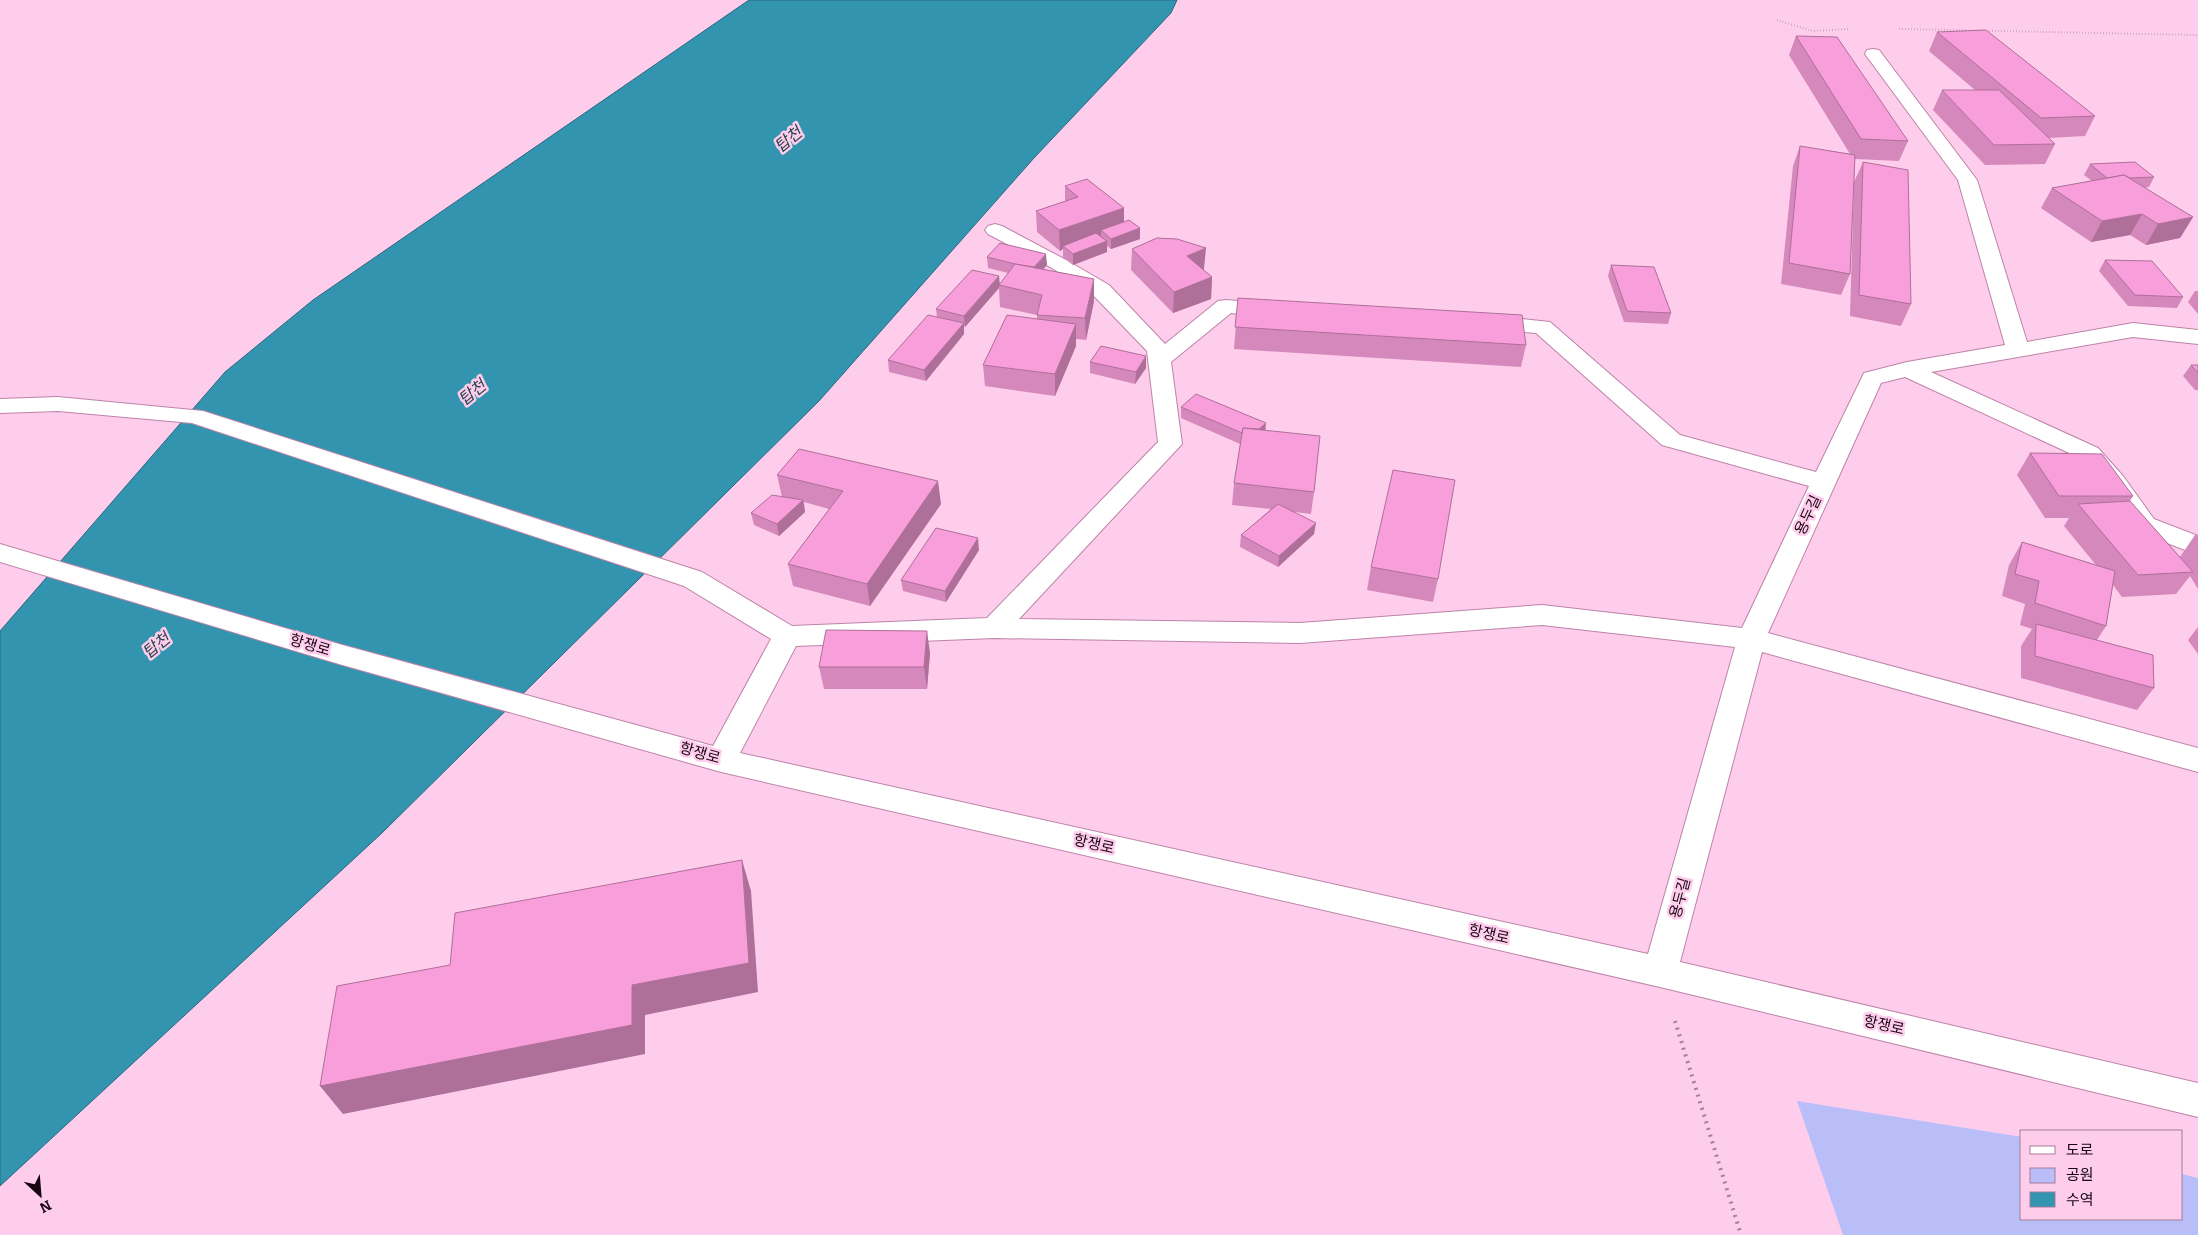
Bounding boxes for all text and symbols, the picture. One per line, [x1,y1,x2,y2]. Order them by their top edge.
water label: 탑천 [771,121,807,156]
water label: 탑천 [455,374,491,409]
street label: 용두길 [1791,492,1825,538]
water label: 탑천 [139,627,175,662]
street label: 항쟁로 [288,630,332,660]
street label: 항쟁로 [678,739,722,767]
street label: 항쟁로 [1072,831,1116,857]
street label: 용두길 [1666,876,1694,920]
street label: 항쟁로 [1467,921,1511,947]
street label: 항쟁로 [1862,1012,1906,1038]
legend [2020,1130,2183,1220]
text: 도로 [2066,1141,2094,1159]
text: 공원 [2066,1166,2094,1184]
north arrow [15,1170,65,1220]
text: 수역 [2066,1191,2094,1209]
text: N [37,1196,54,1216]

